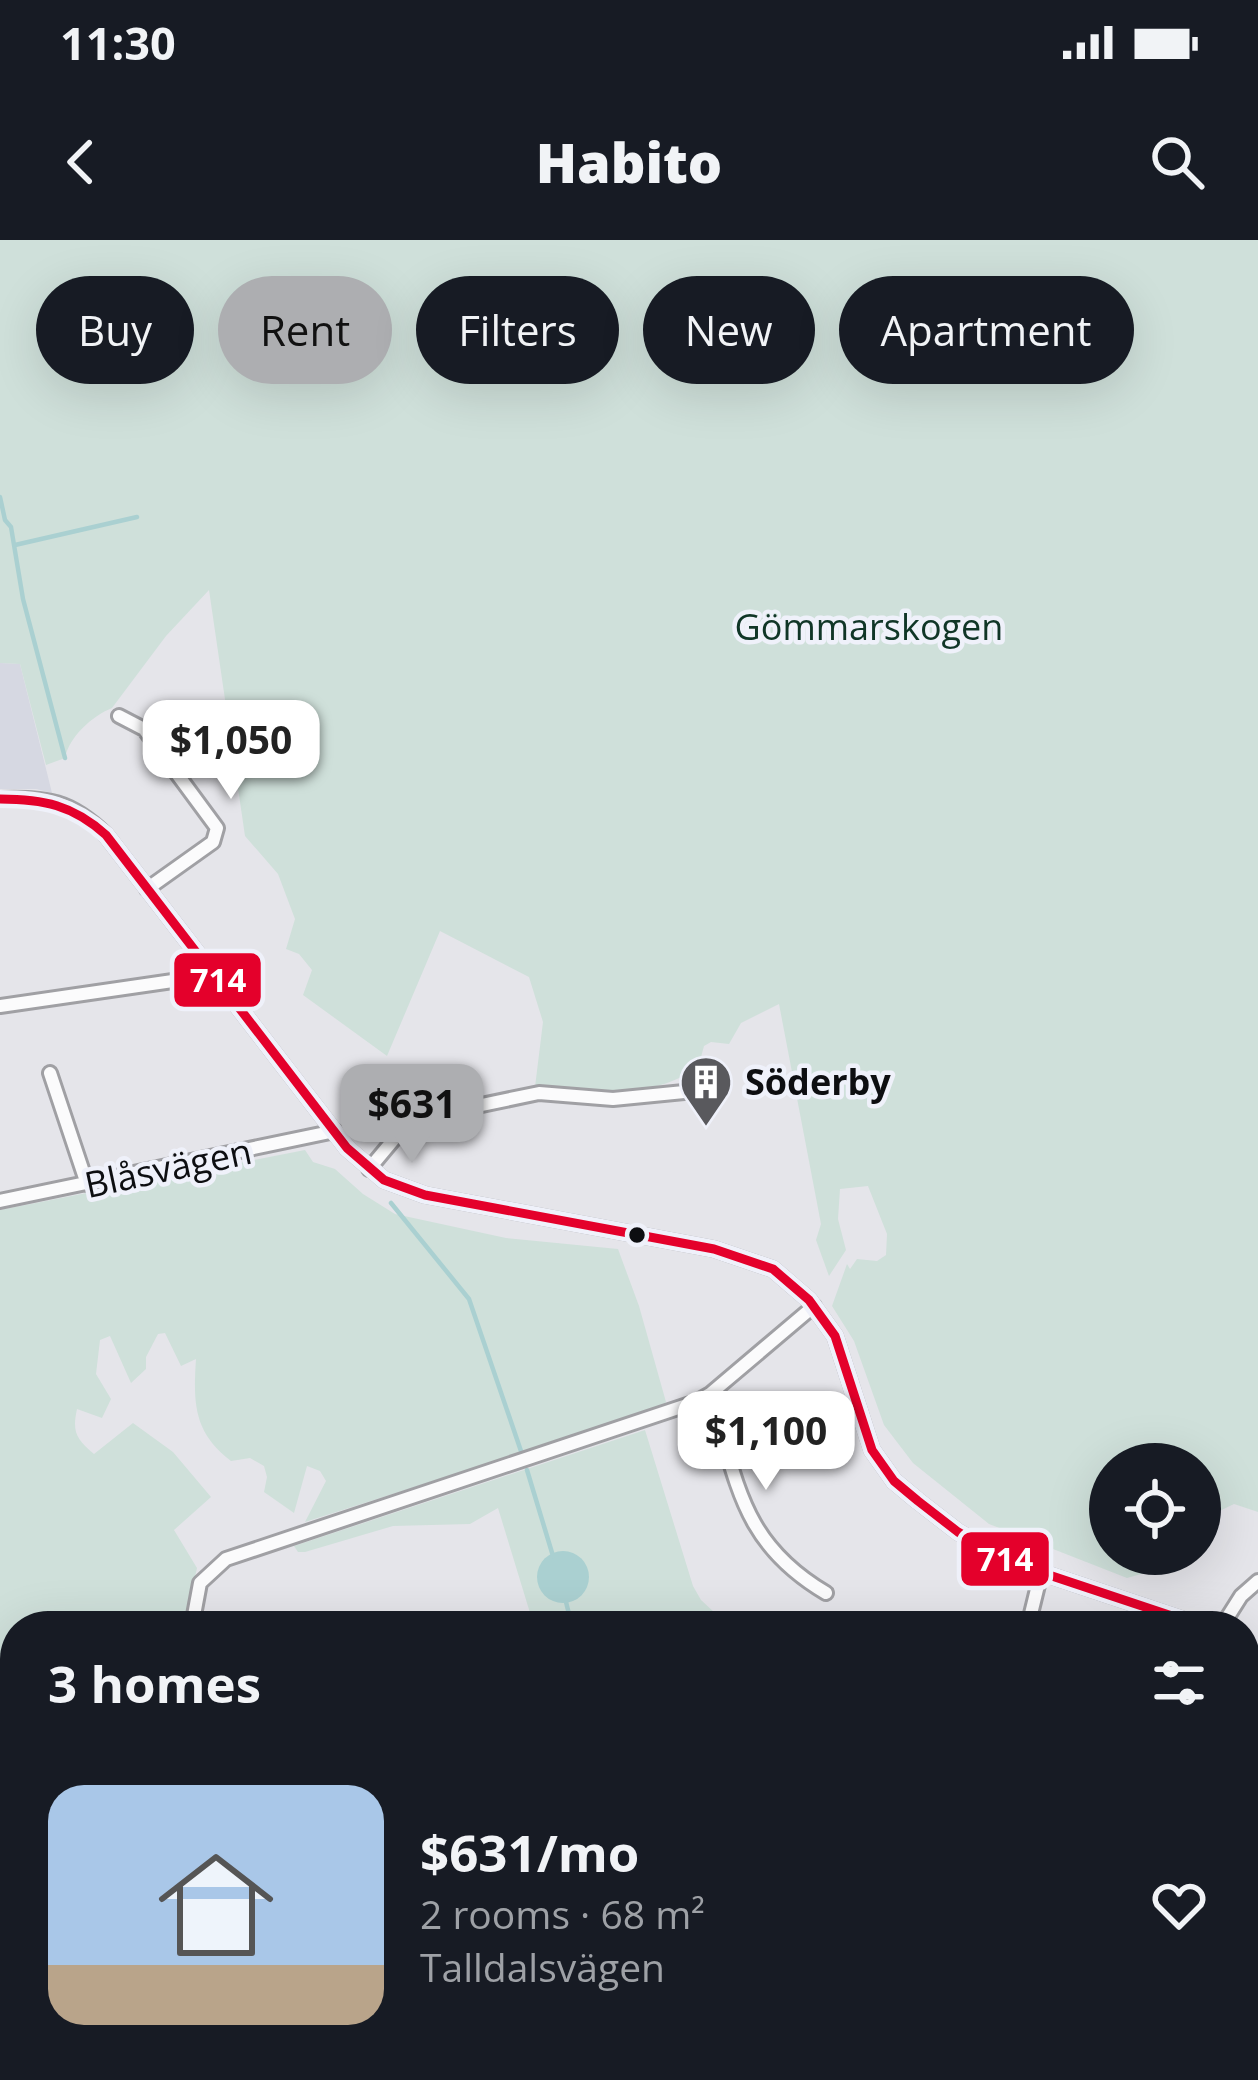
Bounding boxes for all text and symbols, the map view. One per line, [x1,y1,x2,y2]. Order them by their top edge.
text: 11:30 [60,12,176,73]
text: Habito [536,125,722,199]
icon: back [48,129,114,195]
icon: search [1144,129,1210,195]
chip: Buy [36,276,194,384]
chip: Rent [218,276,392,384]
chip: Filters [416,276,619,384]
chip: New [643,276,815,384]
chip: Apartment [839,276,1134,384]
park label: Gömmarskogen [735,602,1003,651]
pin: $1,050 [133,700,329,802]
text: $1,050 [170,712,292,765]
line badge: 714 [172,951,263,1009]
text: 714 [190,957,246,1002]
building icon: Söderby [678,1054,734,1128]
place label: Söderby [745,1057,891,1106]
pin: $631 [341,1064,483,1166]
text: $631 [367,1076,457,1129]
street label: Blåsvägen [80,1126,256,1209]
unlabelled marker [626,1224,648,1246]
pin: $1,100 [668,1391,864,1493]
text: $1,100 [705,1403,827,1456]
map controls [1089,1443,1221,1575]
button: locate [1089,1443,1221,1575]
line badge: 714 [959,1530,1051,1588]
text: 714 [977,1536,1033,1581]
text: 3 homes [48,1648,261,1718]
icon: filters [1146,1650,1212,1716]
text: $631/mo [420,1817,639,1887]
icon: home [144,1833,288,1977]
icon: heart [1146,1872,1212,1938]
text: 2 rooms · 68 m² [420,1887,705,1940]
text: Talldalsvägen [420,1940,665,1993]

